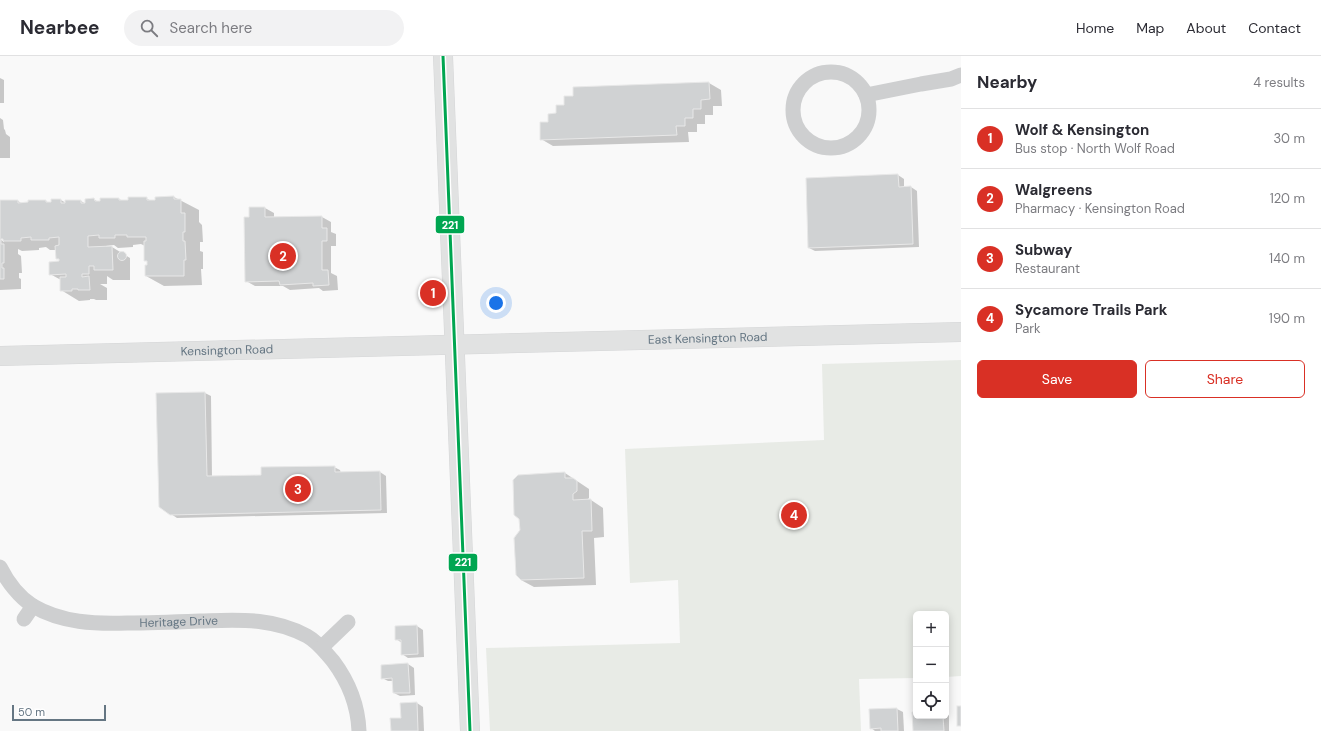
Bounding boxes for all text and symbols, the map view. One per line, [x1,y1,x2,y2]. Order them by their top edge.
search box [124,10,404,46]
text: Nearbee [20,15,100,40]
icon: search [138,17,160,39]
text: Search here [170,18,252,38]
text: Home [1076,19,1114,37]
text: Map [1136,19,1164,37]
text: About [1186,19,1226,37]
text: Contact [1248,19,1301,37]
text: Nearby [977,71,1037,93]
text: 4 results [1253,74,1305,91]
text: Wolf & Kensington [1015,120,1149,140]
text: 1 [988,130,992,147]
text: 30 m [1273,130,1305,147]
text: Bus stop · North Wolf Road [1015,140,1175,157]
text: Walgreens [1015,180,1092,200]
text: 2 [986,190,994,207]
text: 120 m [1270,190,1305,207]
text: Pharmacy · Kensington Road [1015,200,1185,217]
line badge: 221 [435,215,465,234]
text: 221 [442,218,458,232]
text: Subway [1015,240,1072,260]
pin: 2 [270,241,296,271]
text: 3 [986,250,994,267]
text: 140 m [1269,250,1305,267]
text: Restaurant [1015,260,1080,277]
pin: 1 [420,278,446,308]
your location [486,293,506,313]
text: Sycamore Trails Park [1015,300,1167,320]
text: 4 [986,310,994,327]
text: 190 m [1269,310,1305,327]
text: Park [1015,320,1041,337]
street label: East Kensington Road [648,329,768,348]
street label: Kensington Road [180,341,273,359]
button: Save [977,360,1137,398]
button: Share [1145,360,1305,398]
pin: 3 [285,474,311,504]
pin: 4 [781,500,807,530]
line badge: 221 [448,553,478,572]
text: 221 [455,555,471,569]
map controls [913,611,949,719]
button: + [913,611,949,647]
street label: Heritage Drive [139,612,218,631]
button: − [913,647,949,683]
button: locate [913,683,949,719]
scale bar [12,703,106,722]
text: 50 m [18,705,45,719]

